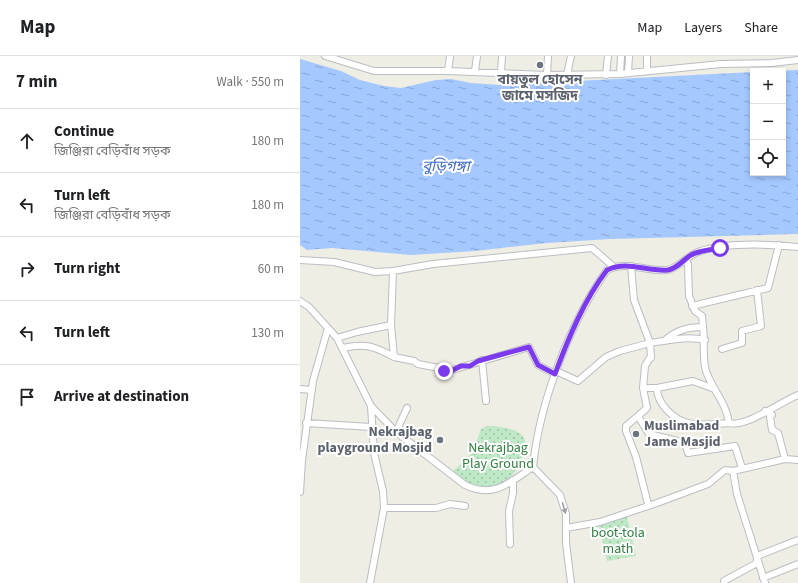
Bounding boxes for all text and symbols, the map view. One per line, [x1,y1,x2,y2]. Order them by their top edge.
text: Map [20,14,55,41]
text: Map [637,18,662,38]
text: Layers [684,18,722,38]
text: Share [744,18,778,38]
marker: বায়তুল হোসেন জামে মসজিদ [535,60,545,70]
map controls [750,68,786,176]
button: + [750,68,786,104]
text: 7 min [16,70,57,94]
place label: বায়তুল হোসেন জামে মসজিদ [497,70,583,106]
text: Walk · 550 m [216,73,284,91]
button: − [750,104,786,140]
text: Continue [54,121,114,142]
icon: ahead [16,130,38,152]
text: 180 m [251,132,284,150]
button: locate [750,140,786,176]
text: জিঞ্জিরা বেড়িবাঁধ সড়ক [54,142,170,160]
water label: বুড়িগঙ্গা [422,156,473,177]
text: Turn left [54,185,110,206]
icon: left [16,194,38,216]
text: 180 m [251,196,284,214]
text: জিঞ্জিরা বেড়িবাঁধ সড়ক [54,206,170,224]
route start [711,239,729,257]
icon: right [16,258,38,280]
text: Turn right [54,258,120,279]
text: 60 m [258,260,284,278]
icon: left [16,322,38,344]
text: Turn left [54,322,110,343]
text: 130 m [251,324,284,342]
route end [435,362,453,380]
icon: arrive [16,386,38,408]
text: Arrive at destination [54,386,189,407]
place label: Muslimabad Jame Masjid [644,416,721,452]
place label: Nekrajbag playground Mosjid [317,422,433,458]
marker: Muslimabad Jame Masjid [631,429,641,439]
marker: Nekrajbag playground Mosjid [435,435,445,445]
park label: Nekrajbag Play Ground [462,438,534,474]
one-way arrow [561,503,567,515]
park label: boot-tola math [591,523,645,559]

